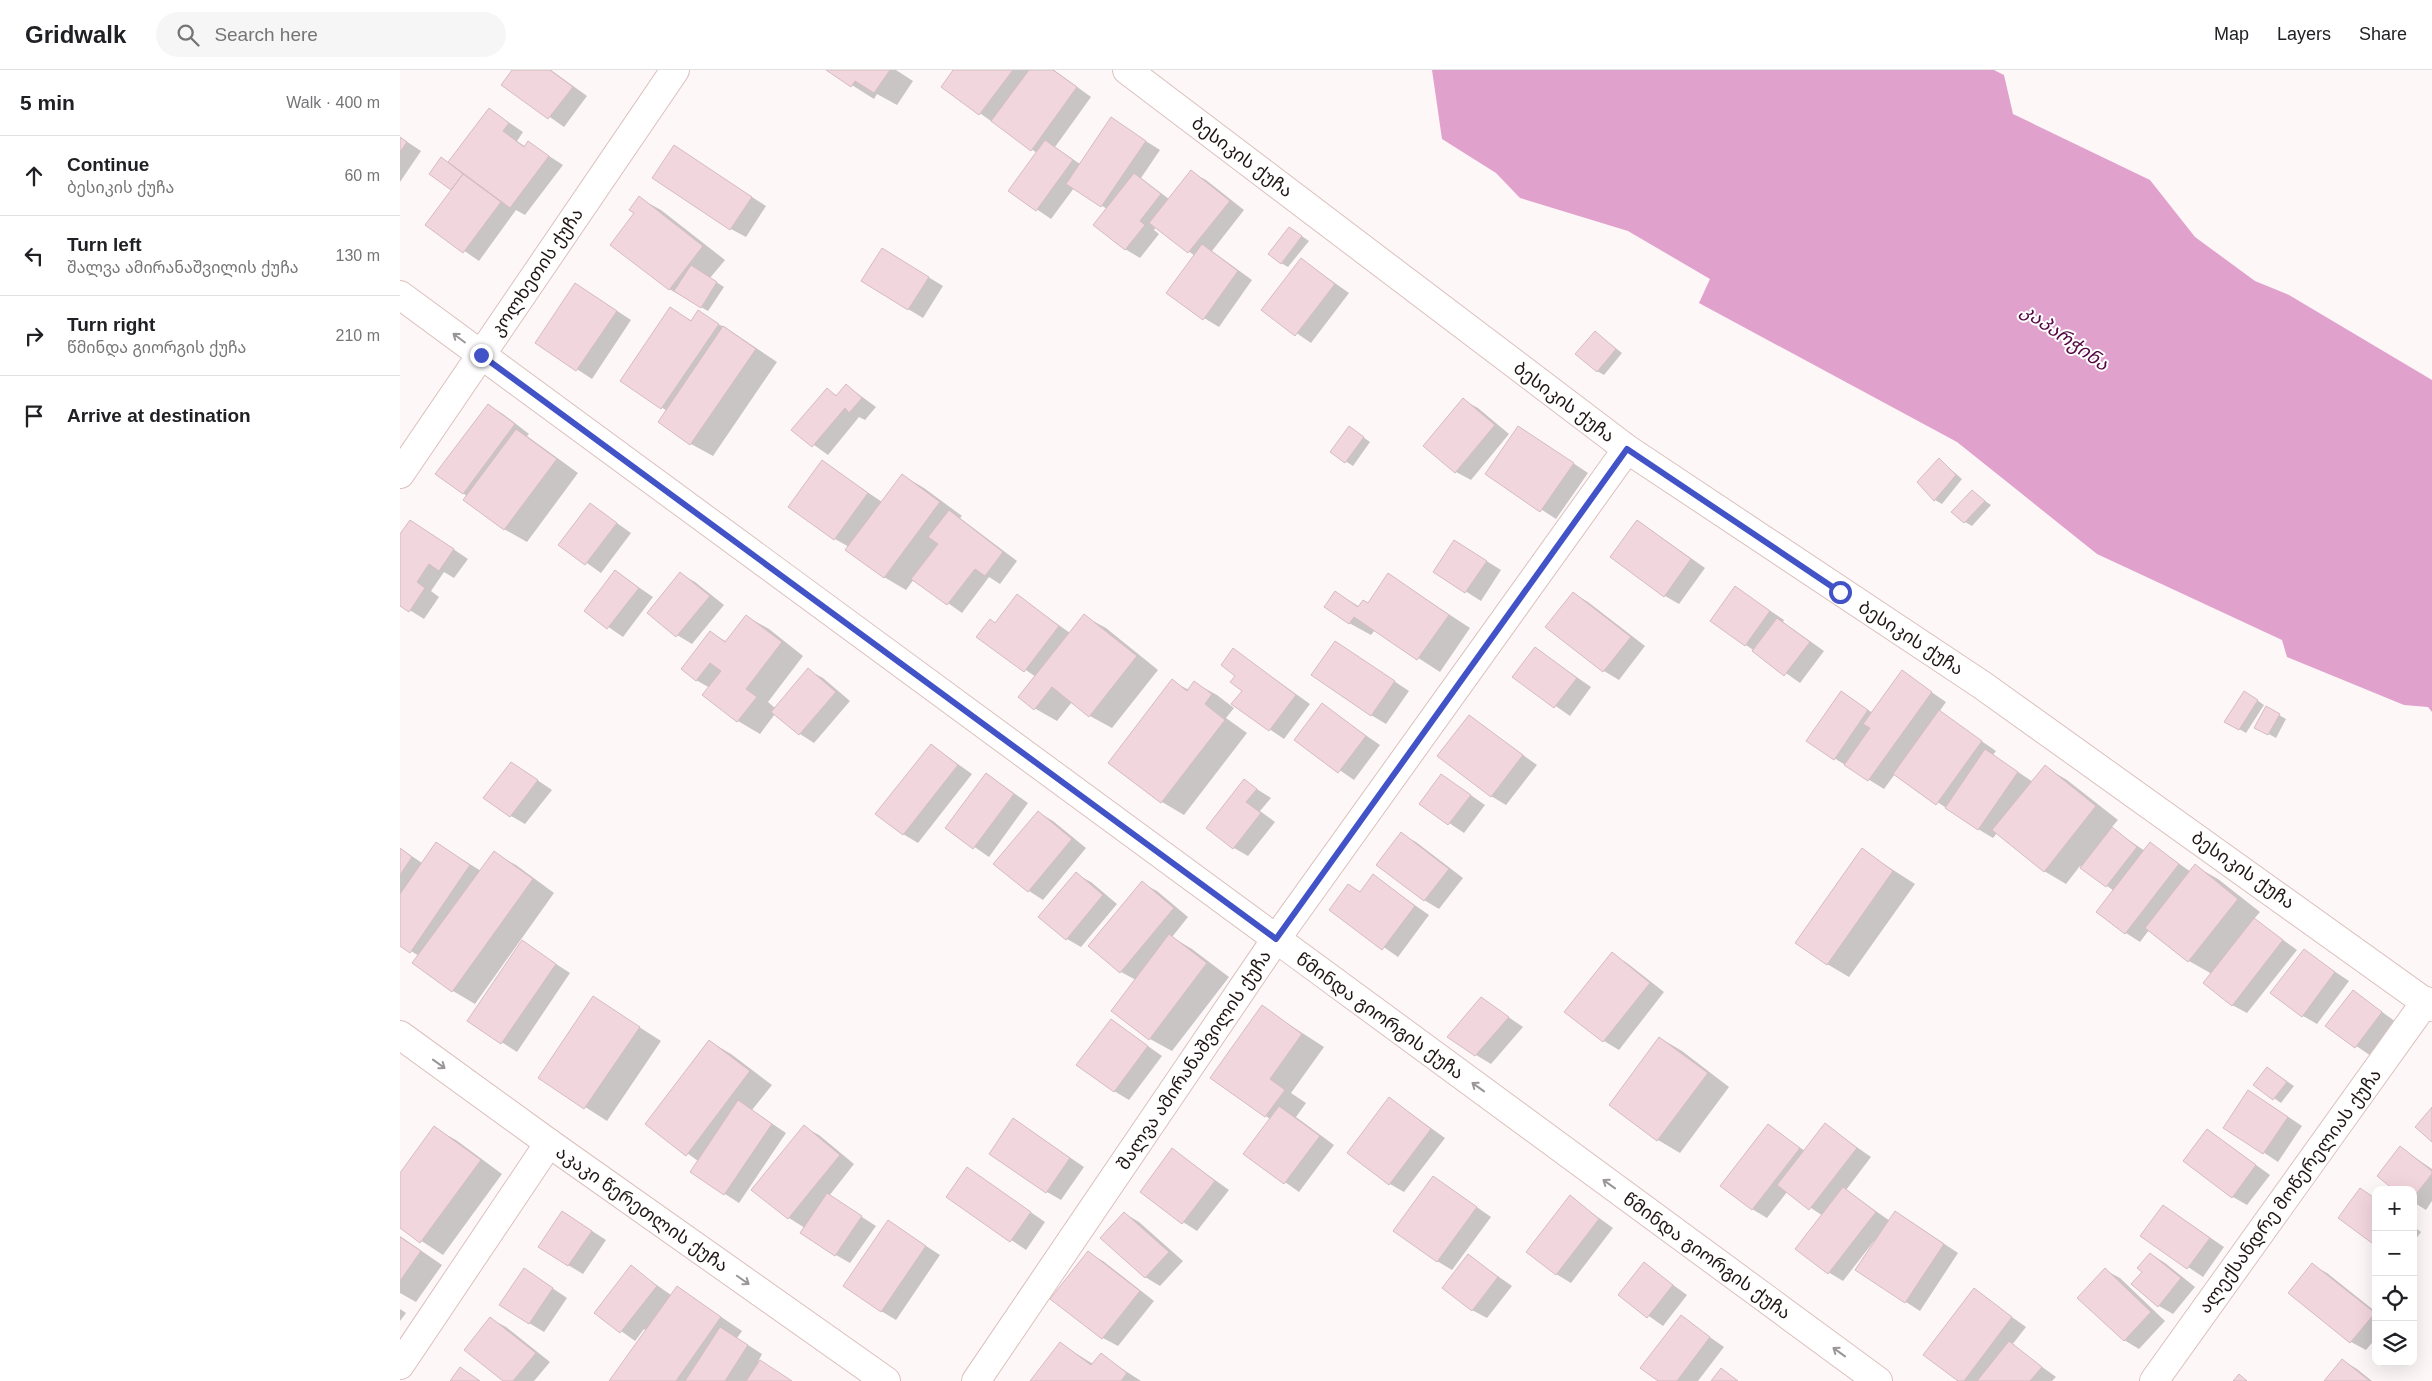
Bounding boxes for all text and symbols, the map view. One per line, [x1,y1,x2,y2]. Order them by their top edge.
search box [156,12,506,57]
text: Gridwalk [25,21,126,48]
icon: search [174,21,202,49]
text: Search here [214,24,318,45]
text: Map [2214,24,2249,44]
text: Layers [2277,24,2331,44]
text: Share [2359,24,2407,44]
text: 5 min [20,91,75,114]
text: Walk · 400 m [286,94,380,111]
street label: ბესიკის ქუჩა [1187,113,1296,202]
text: Continue [67,154,149,175]
icon: ahead [20,162,48,190]
text: 60 m [344,167,380,184]
text: ბესიკის ქუჩა [67,179,174,196]
street label: კოლხეთის ქუჩა [487,204,588,340]
text: Turn left [67,234,142,255]
icon: left [20,242,48,270]
text: 130 m [336,247,380,264]
text: შალვა ამირანაშვილის ქუჩა [67,259,298,276]
water label: კაპარჭინა [2017,299,2113,376]
text: Turn right [67,314,155,335]
icon: right [20,322,48,350]
text: 210 m [336,327,380,344]
one-way arrow [453,333,466,344]
text: წმინდა გიორგის ქუჩა [67,339,246,356]
route end [470,344,493,367]
street label: ბესიკის ქუჩა [1509,358,1618,447]
icon: arrive [20,402,48,430]
text: Arrive at destination [67,405,251,426]
route start [1829,581,1852,604]
street label: ბესიკის ქუჩა [1854,597,1967,680]
street label: ბესიკის ქუჩა [2187,827,2298,914]
street label: შალვა ამირანაშვილის ქუჩა [1113,946,1276,1174]
street label: წმინდა გიორგის ქუჩა [1292,949,1468,1084]
one-way arrow [432,1059,446,1069]
street label: ალექსანდრე მოწერელიას ქუჩა [2195,1065,2386,1318]
one-way arrow [1472,1082,1485,1093]
street label: აკაკი წერეთლის ქუჩა [552,1142,732,1277]
one-way arrow [1603,1178,1616,1189]
map controls [2372,1186,2417,1366]
button: + [2372,1186,2417,1231]
street label: წმინდა გიორგის ქუჩა [1619,1189,1795,1324]
button: − [2372,1231,2417,1276]
one-way arrow [736,1275,750,1285]
button: locate [2372,1276,2417,1321]
button: layers [2372,1321,2417,1366]
one-way arrow [1832,1347,1846,1357]

